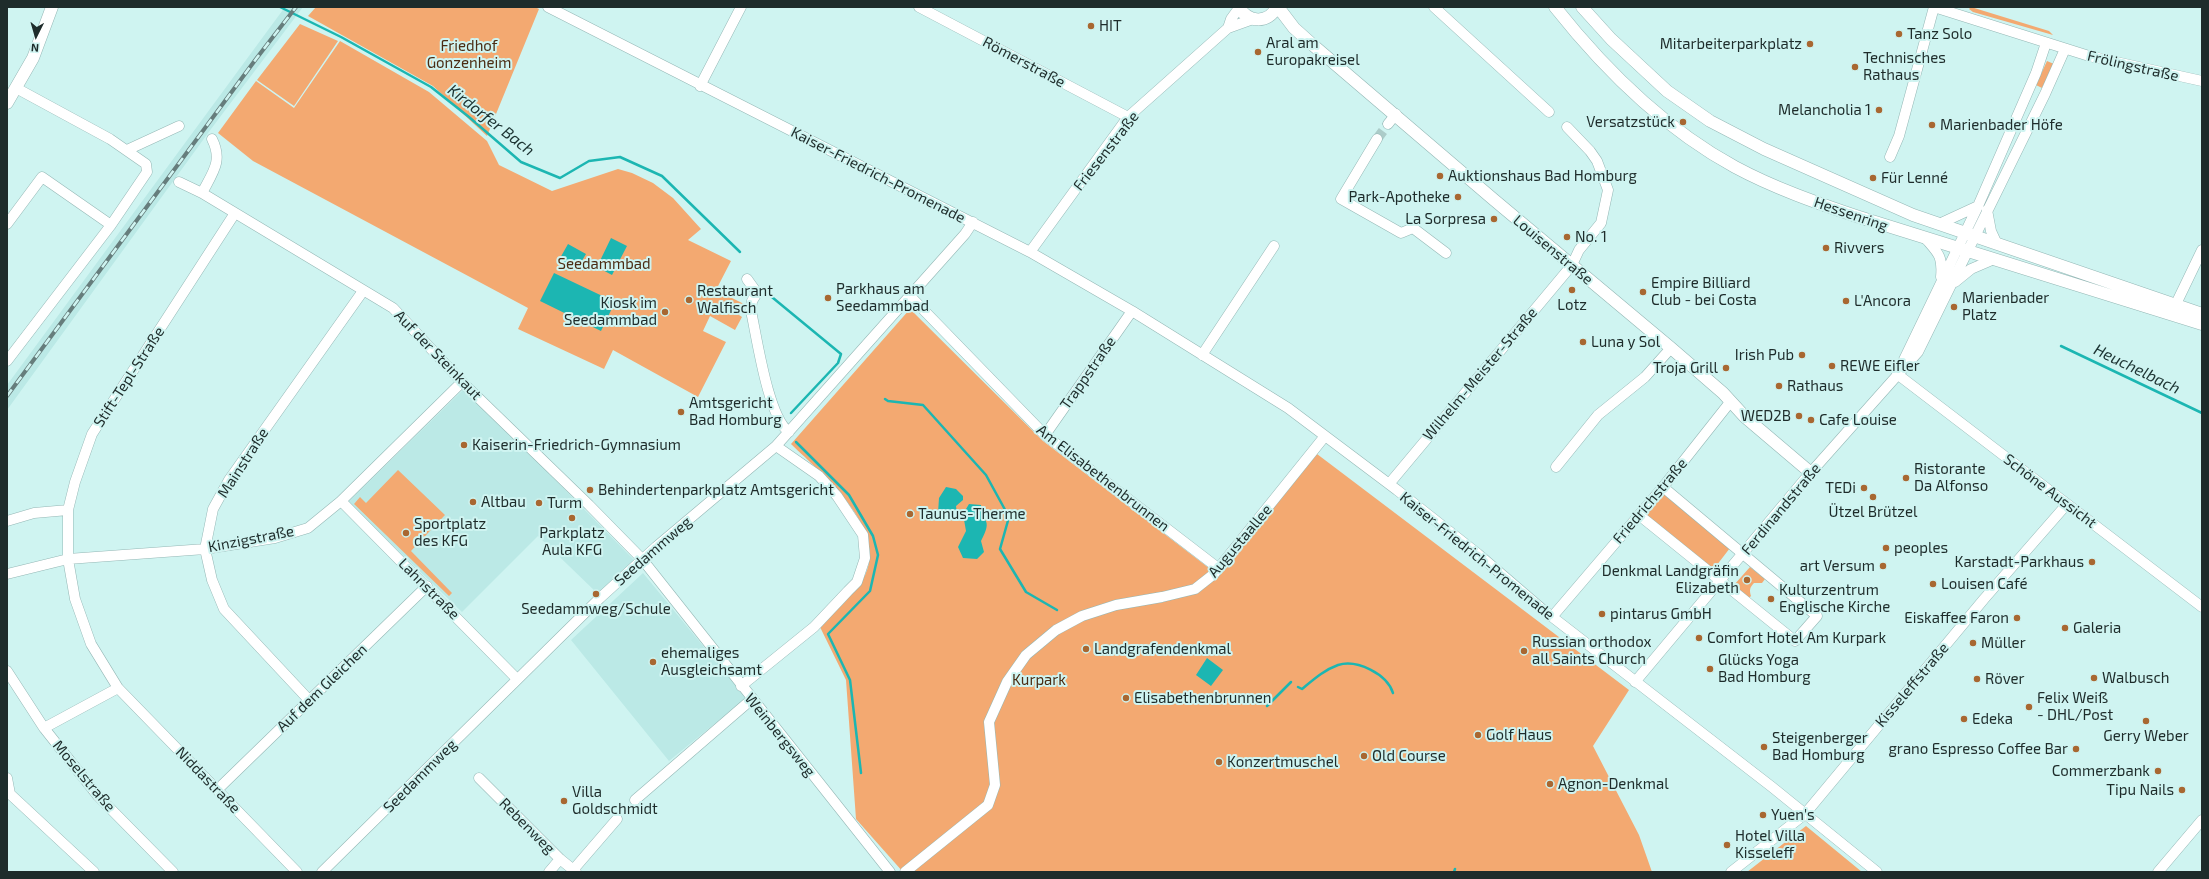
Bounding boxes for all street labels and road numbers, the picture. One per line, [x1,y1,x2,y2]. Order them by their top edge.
street label: Römerstraße [980,33,1068,91]
street label: Frölingstraße [2086,47,2180,85]
street label: Friesenstraße [1069,108,1143,194]
street label: Kaiser-Friedrich-Promenade [788,123,968,227]
street label: Hessenring [1812,193,1890,235]
street label: Louisenstraße [1509,211,1597,289]
street label: Wilhelm-Meister-Straße [1419,304,1541,444]
street label: Auf der Steinkaut [391,306,485,404]
street label: Stift-Tepl-Straße [90,323,168,431]
street label: Trappstraße [1056,333,1120,413]
street label: Am Elisabethenbrunnen [1033,421,1173,535]
street label: Mainstraße [214,425,272,501]
street label: Schöne Aussicht [2000,450,2100,532]
street label: Friedrichstraße [1609,455,1691,547]
street label: Ferdinandstraße [1737,460,1825,558]
street label: Kaiser-Friedrich-Promenade [1396,488,1558,624]
street label: Augustaallee [1204,501,1276,581]
street label: Seedammweg [611,513,695,589]
street label: Kinzigstraße [207,522,295,556]
street label: Lahnstraße [395,555,463,623]
street label: Kisseleffstraße [1871,639,1953,731]
street label: Auf dem Gleichen [273,640,371,736]
street label: Weinbergsweg [741,690,819,780]
street label: Seedammweg [380,736,460,816]
street label: Moselstraße [49,737,119,815]
street label: Niddastraße [172,743,244,817]
street label: Rebenweg [495,794,559,858]

